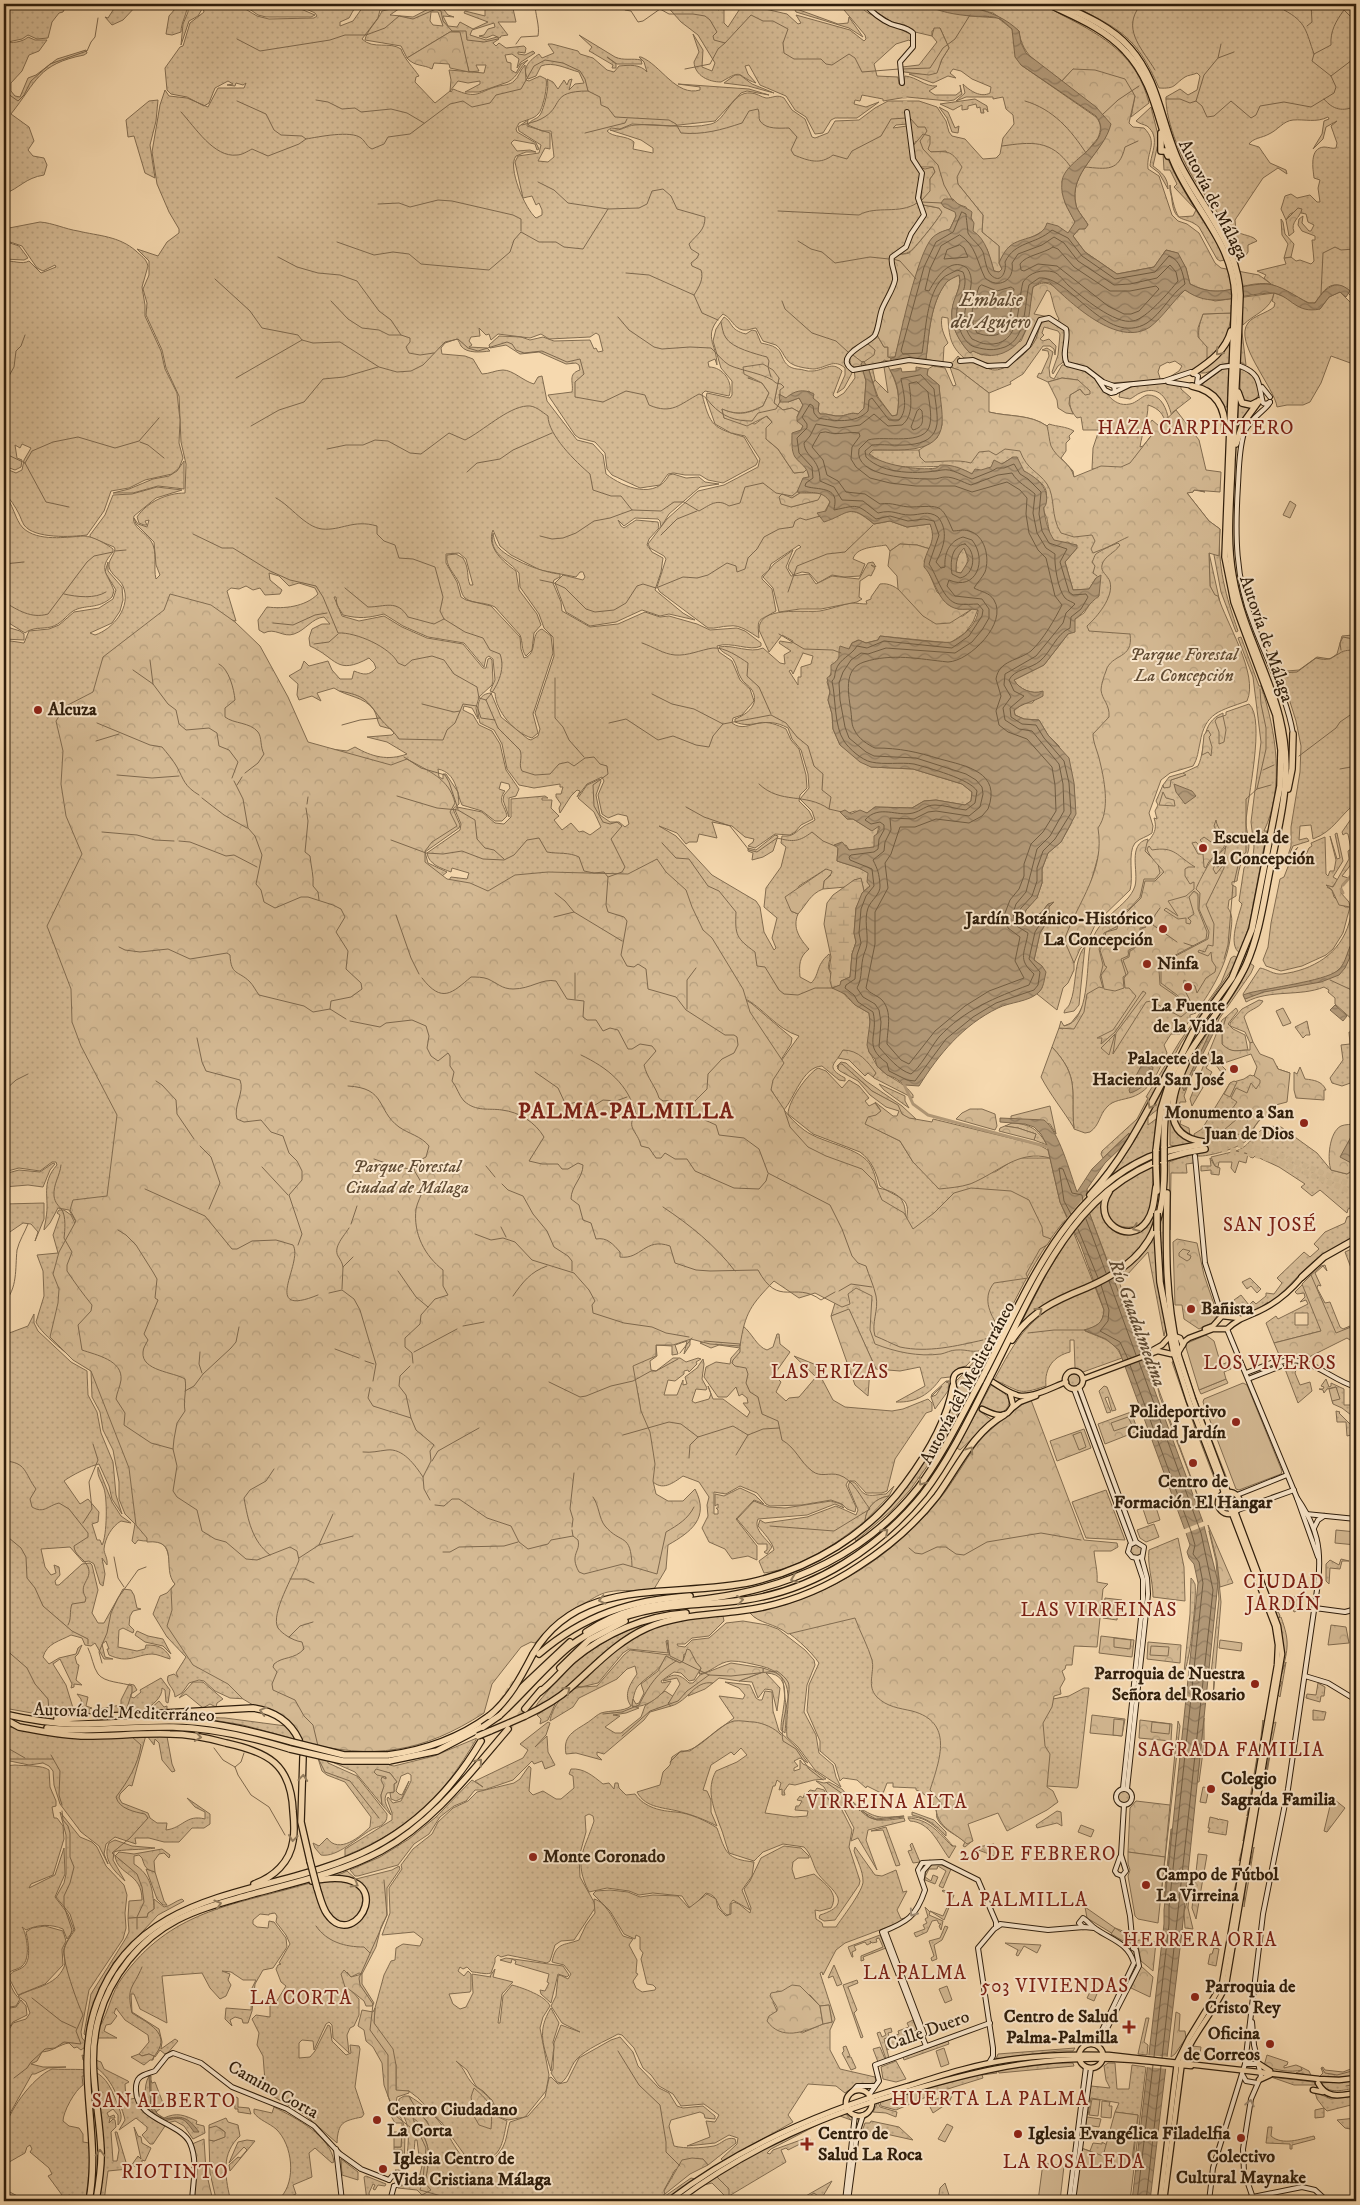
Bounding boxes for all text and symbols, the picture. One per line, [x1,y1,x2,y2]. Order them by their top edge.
street label: Autovía de Málaga [1173,136,1253,264]
water label: Embalse del Agujero [950,289,1031,334]
one-way arrow [1215,347,1224,356]
district label: HAZA CARPINTERO [1097,417,1295,440]
street label: Autovía de Málaga [1234,573,1298,706]
park label: Parque Forestal La Concepción [1130,644,1240,687]
place label: Alcuza [47,699,97,721]
marker: Alcuza [32,704,44,716]
place label: Escuela de la Concepción [1212,827,1315,870]
marker: Escuela de la Concepción [1197,842,1209,854]
place label: Jardín Botánico-Histórico La Concepción [964,908,1154,951]
marker: Jardín Botánico-Histórico La Concepción [1157,923,1169,935]
place label: Ninfa [1157,953,1199,975]
marker: Ninfa [1141,958,1153,970]
marker: La Fuente de la Vida [1182,981,1194,993]
place label: La Fuente de la Vida [1151,995,1225,1038]
place label: Palacete de la Hacienda San José [1092,1048,1225,1091]
marker: Palacete de la Hacienda San José [1228,1063,1240,1075]
district label: PALMA-PALMILLA [518,1098,734,1125]
one-way arrow [1147,1099,1157,1108]
place label: Monumento a San Juan de Dios [1164,1102,1295,1145]
marker: Monumento a San Juan de Dios [1298,1117,1310,1129]
park label: Parque Forestal Ciudad de Málaga [345,1156,469,1199]
district label: SAN JOSÉ [1223,1213,1317,1237]
one-way arrow [1132,1222,1141,1232]
water label: Río Guadalmedina [1103,1255,1171,1390]
street label: Autovía del Mediterráneo [916,1298,1020,1468]
place label: Bañista [1201,1298,1254,1320]
marker: Bañista [1185,1303,1197,1315]
one-way arrow [1033,1308,1043,1317]
district label: LOS VIVEROS [1203,1352,1337,1375]
district label: LAS ERIZAS [771,1361,889,1384]
place label: Polideportivo Ciudad Jardín [1127,1401,1227,1444]
marker: Polideportivo Ciudad Jardín [1230,1416,1242,1428]
one-way arrow [963,1446,973,1455]
marker: Centro de Formación El Hangar [1187,1457,1199,1469]
place label: Centro de Formación El Hangar [1114,1471,1273,1514]
one-way arrow [919,1476,927,1485]
one-way arrow [879,1529,888,1538]
district label: CIUDAD JARDÍN [1243,1571,1325,1616]
one-way arrow [790,1573,798,1583]
one-way arrow [597,1594,606,1605]
one-way arrow [737,1595,745,1606]
district label: LAS VIRREINAS [1021,1599,1177,1622]
place label: Parroquia de Nuestra Señora del Rosario [1094,1663,1245,1706]
marker: Parroquia de Nuestra Señora del Rosario [1249,1678,1261,1690]
one-way arrow [561,1688,570,1696]
street label: Autovía del Mediterráneo [33,1699,215,1727]
one-way arrow [259,1706,267,1716]
one-way arrow [194,1732,203,1742]
district label: SAGRADA FAMILIA [1137,1739,1325,1762]
one-way arrow [474,1758,483,1767]
place label: Colegio Sagrada Familia [1221,1768,1336,1811]
one-way arrow [297,1774,308,1782]
marker: Colegio Sagrada Familia [1205,1783,1217,1795]
district label: VIRREINA ALTA [805,1791,968,1814]
one-way arrow [288,1834,299,1842]
district label: 26 DE FEBRERO [960,1843,1116,1866]
place label: Monte Coronado [543,1846,665,1868]
marker: Monte Coronado [527,1851,539,1863]
place label: Campo de Fútbol La Virreina [1156,1864,1279,1907]
one-way arrow [349,1878,358,1888]
marker: Campo de Fútbol La Virreina [1140,1879,1152,1891]
district label: LA PALMILLA [946,1889,1088,1912]
one-way arrow [214,1900,222,1910]
one-way arrow [910,1907,919,1917]
district label: HERRERA ORIA [1123,1929,1277,1952]
district label: LA PALMA [863,1962,967,1985]
district label: 503 VIVIENDAS [981,1975,1129,1998]
place label: Parroquia de Cristo Rey [1205,1976,1296,2019]
district label: LA CORTA [250,1987,352,2010]
marker: Parroquia de Cristo Rey [1189,1991,1201,2003]
street label: Calle Duero [884,2006,973,2056]
place label: Centro de Salud Palma-Palmilla [1004,2006,1119,2049]
marker: Centro de Salud Palma-Palmilla [1122,2020,1136,2034]
place label: Oficina de Correos [1183,2023,1260,2066]
marker: Oficina de Correos [1264,2038,1276,2050]
street label: Camino Corta [224,2056,323,2124]
district label: HUERTA LA PALMA [891,2088,1089,2111]
district label: SAN ALBERTO [92,2090,236,2113]
one-way arrow [1245,2098,1255,2107]
place label: Centro Ciudadano La Corta [387,2099,518,2142]
marker: Centro Ciudadano La Corta [371,2114,383,2126]
place label: Centro de Salud La Roca [818,2123,923,2166]
place label: Iglesia Evangélica Filadelfia [1028,2123,1231,2145]
marker: Iglesia Evangélica Filadelfia [1012,2128,1024,2140]
marker: Colectivo Cultural Maynake [1235,2132,1247,2144]
marker: Centro de Salud La Roca [800,2137,814,2151]
place label: Colectivo Cultural Maynake [1176,2146,1306,2189]
place label: Iglesia Centro de Vida Cristiana Málaga [392,2148,551,2191]
one-way arrow [95,2149,106,2157]
district label: LA ROSALEDA [1003,2151,1145,2174]
district label: RIOTINTO [121,2161,229,2184]
marker: Iglesia Centro de Vida Cristiana Málaga [377,2163,389,2175]

